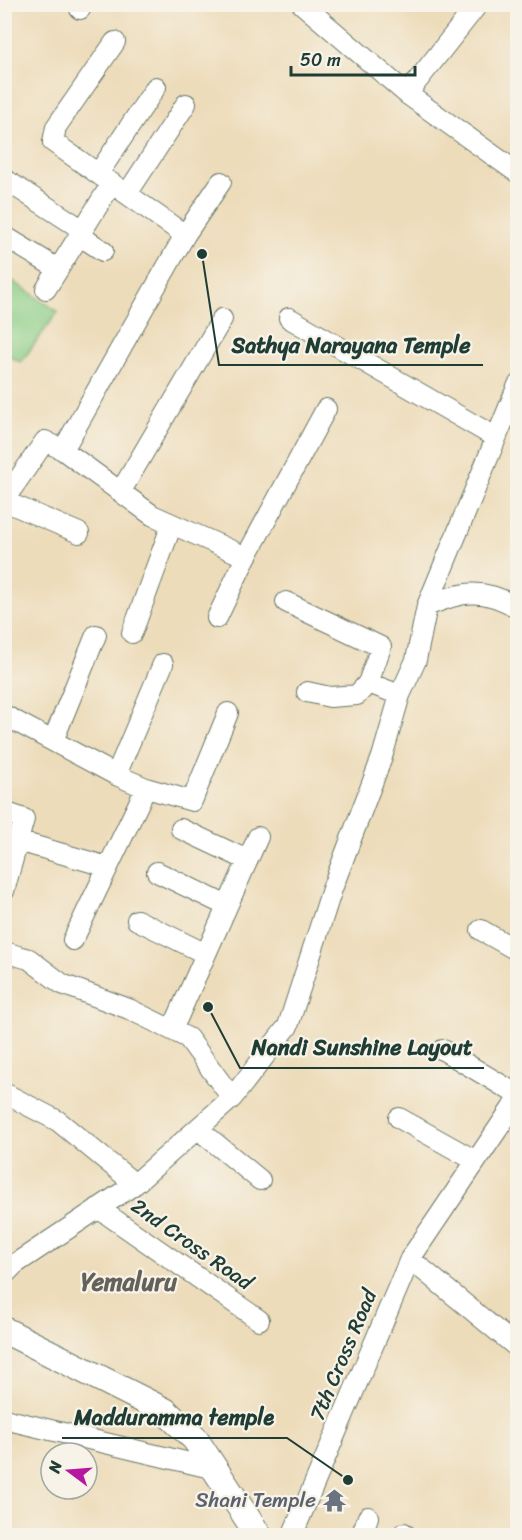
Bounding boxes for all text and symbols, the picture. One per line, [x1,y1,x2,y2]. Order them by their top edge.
scale bar [291,39,416,77]
text: 50 m [300,44,341,76]
callout: Sathya Narayana Temple [219,325,483,365]
text: Sathya Narayana Temple [230,326,471,365]
callout: Nandi Sunshine Layout [240,1028,484,1068]
text: Nandi Sunshine Layout [251,1028,473,1067]
street label: 2nd Cross Road [123,1188,263,1301]
district label: Yemaluru [81,1261,178,1303]
street label: 7th Cross Road [298,1281,389,1427]
callout: Madduramma temple [62,1398,287,1438]
text: Madduramma temple [73,1398,274,1437]
north arrow [39,1441,99,1501]
text: N [39,1457,71,1477]
place label: Shani Temple [195,1481,316,1519]
temple icon: Shani Temple [321,1487,347,1513]

